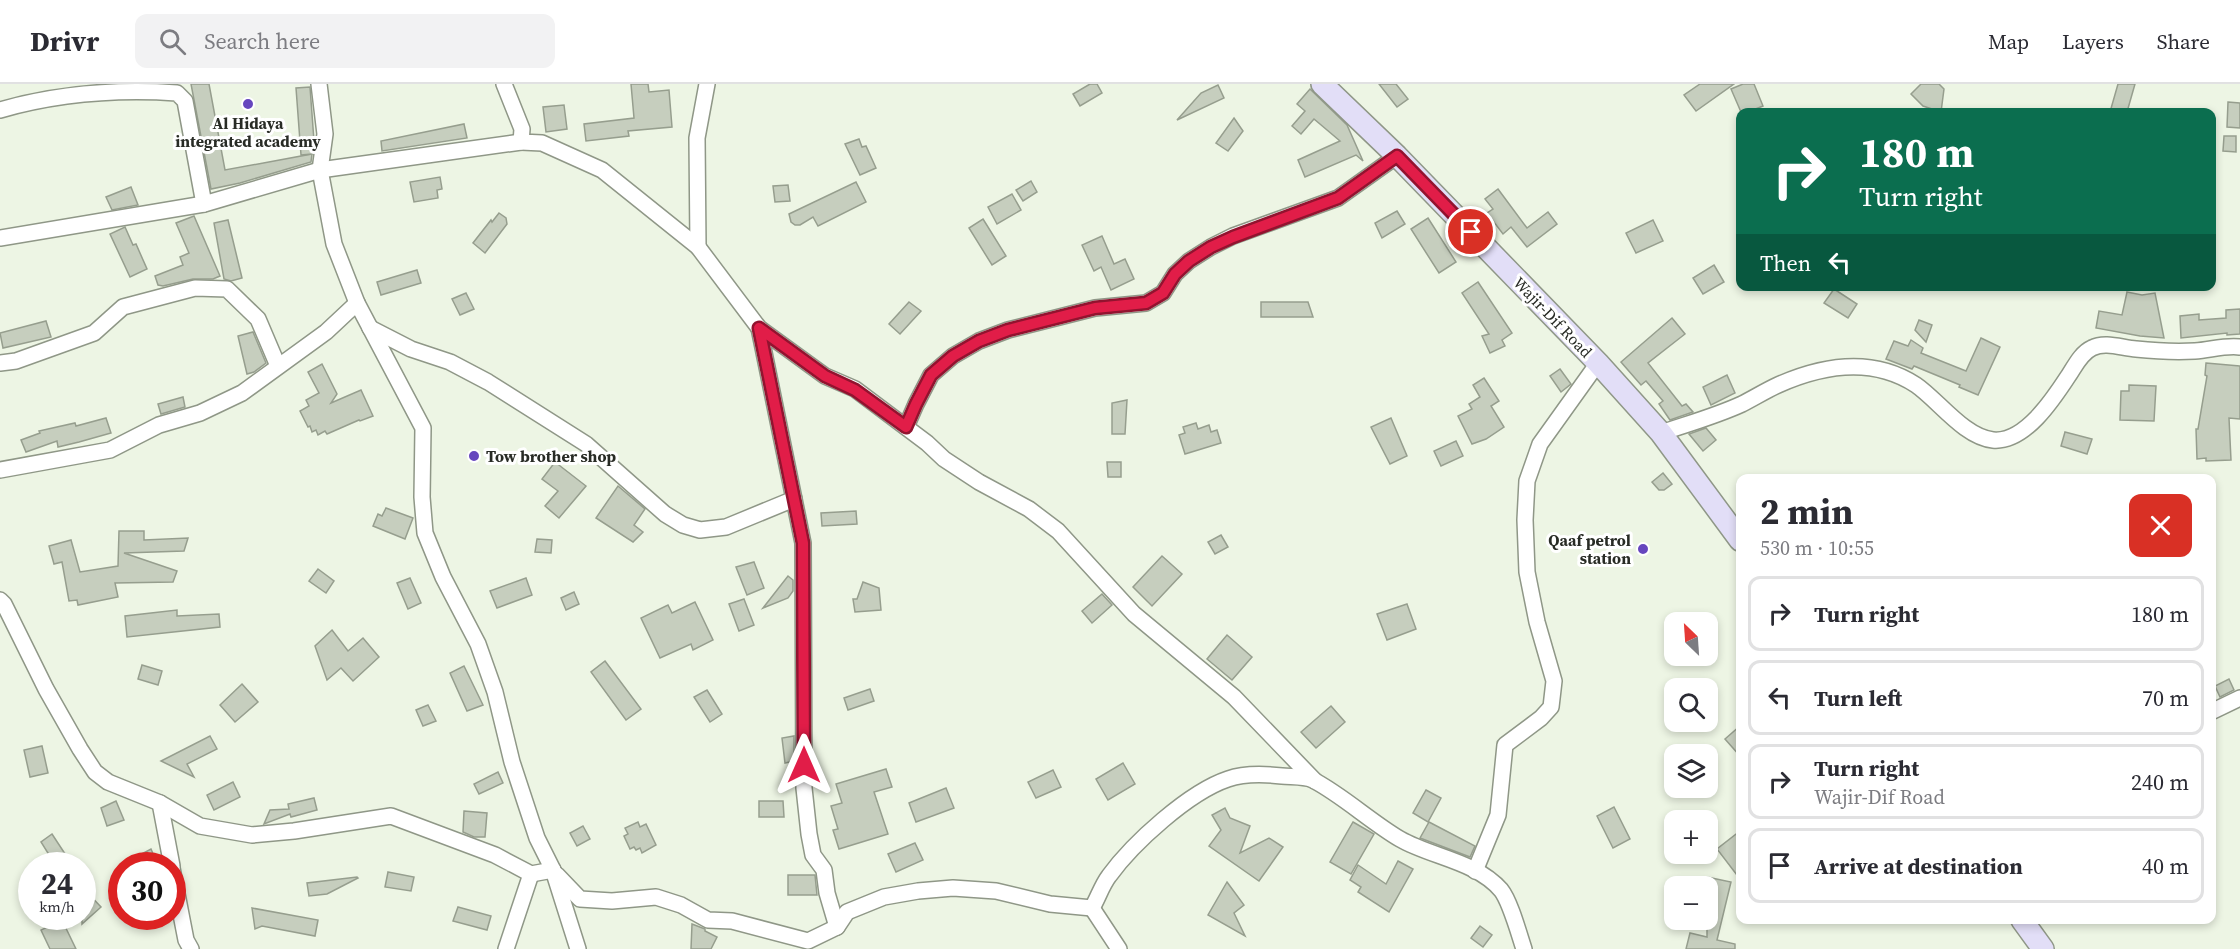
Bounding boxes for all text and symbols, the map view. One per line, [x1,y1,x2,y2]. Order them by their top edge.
search box [135,14,555,68]
text: Drivr [30,22,99,60]
icon: search [156,25,189,58]
text: Search here [204,26,320,56]
text: Map [1988,27,2029,56]
text: Layers [2062,27,2124,56]
text: Share [2157,27,2210,56]
marker: Al Hidaya integrated academy [241,97,255,111]
place label: Al Hidaya integrated academy [175,112,321,152]
text: 180 m [1859,123,1974,181]
icon: right [1760,132,1838,210]
text: Turn right [1859,178,1983,215]
pin [1445,206,1496,257]
icon: arrive [1454,215,1487,248]
icon: left [1823,246,1856,279]
text: Then [1760,248,1811,278]
street label: Wajir-Dif Road [1509,272,1597,362]
place label: Tow brother shop [486,445,616,467]
marker: Tow brother shop [467,449,481,463]
text: 2 min [1760,487,1853,536]
button: close [2129,494,2192,557]
place label: Qaaf petrol station [1548,529,1631,569]
text: 530 m · 10:55 [1760,534,1874,562]
marker: Qaaf petrol station [1636,542,1650,556]
icon: right [1763,597,1796,630]
text: Turn right [1814,599,1919,629]
text: 180 m [2131,599,2189,629]
north arrow [1664,612,1718,666]
map controls [1664,612,1718,930]
button: search [1664,678,1718,732]
icon: left [1763,681,1796,714]
text: Turn left [1814,683,1902,713]
text: 70 m [2142,683,2189,713]
position arrow [772,733,836,797]
button: layers [1664,744,1718,798]
text: Turn right [1814,753,1919,783]
icon: right [1763,765,1796,798]
text: 240 m [2131,767,2189,797]
text: Wajir-Dif Road [1814,783,1945,811]
button: + [1664,810,1718,864]
icon: arrive [1763,849,1796,882]
text: Arrive at destination [1814,851,2023,881]
text: 40 m [2142,851,2189,881]
speed limit sign: 30 [108,852,186,930]
text: 24 [41,863,73,904]
button: − [1664,876,1718,930]
text: km/h [39,896,75,917]

